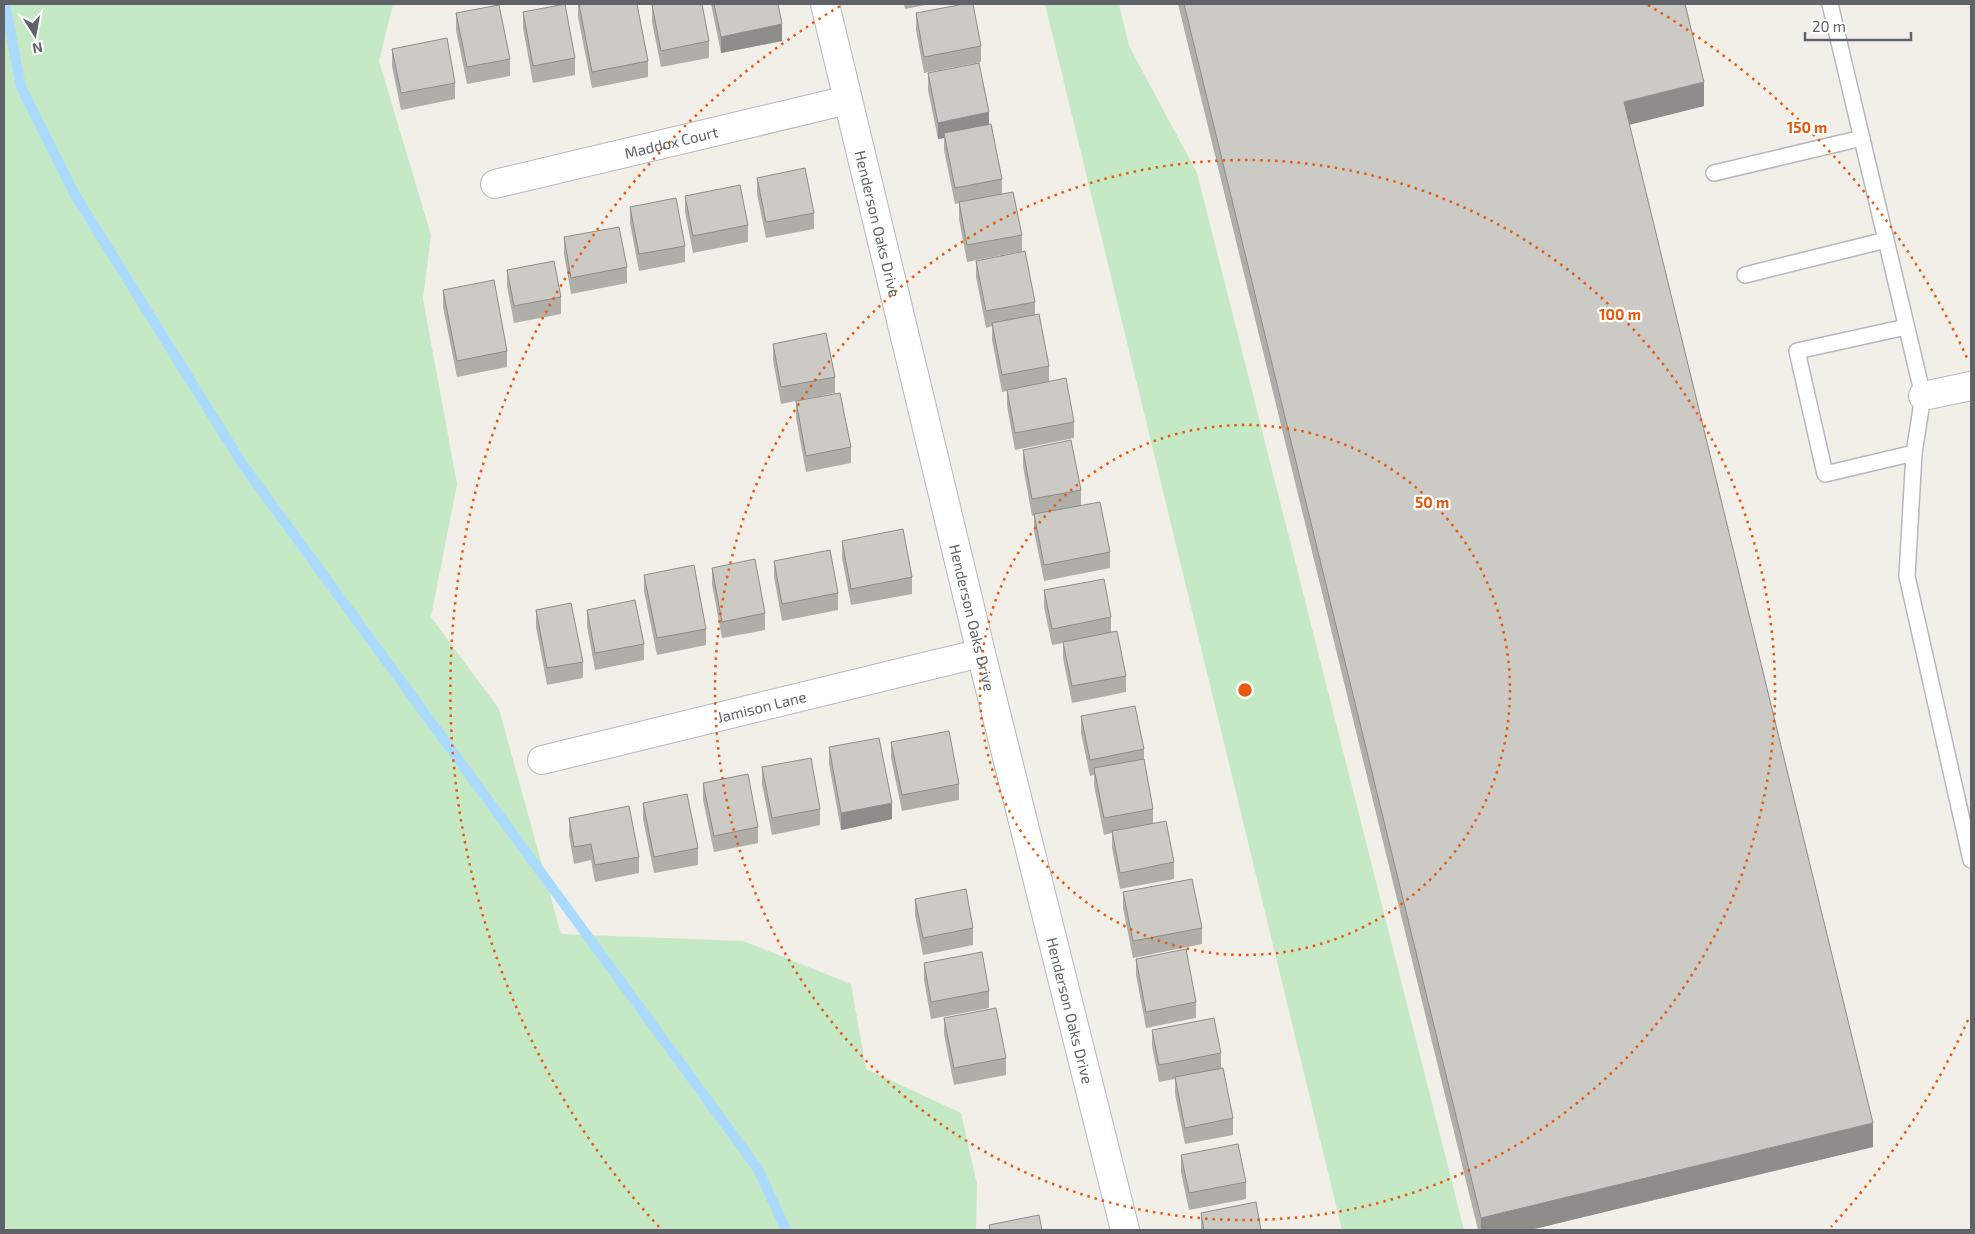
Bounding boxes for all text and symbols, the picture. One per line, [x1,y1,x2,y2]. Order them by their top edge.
north arrow [10,10,60,60]
scale bar [1805,10,1911,42]
text: 20 m [1812,17,1846,35]
text: N [31,39,44,58]
text: 150 m [1787,118,1827,136]
street label: Maddox Court [622,122,720,162]
street label: Henderson Oaks Drive [852,149,904,299]
text: 100 m [1599,305,1641,323]
text: 50 m [1415,493,1449,511]
street label: Henderson Oaks Drive [946,542,999,693]
centre of rings [1236,681,1254,699]
street label: Jamison Lane [715,687,808,726]
street label: Henderson Oaks Drive [1043,935,1097,1086]

